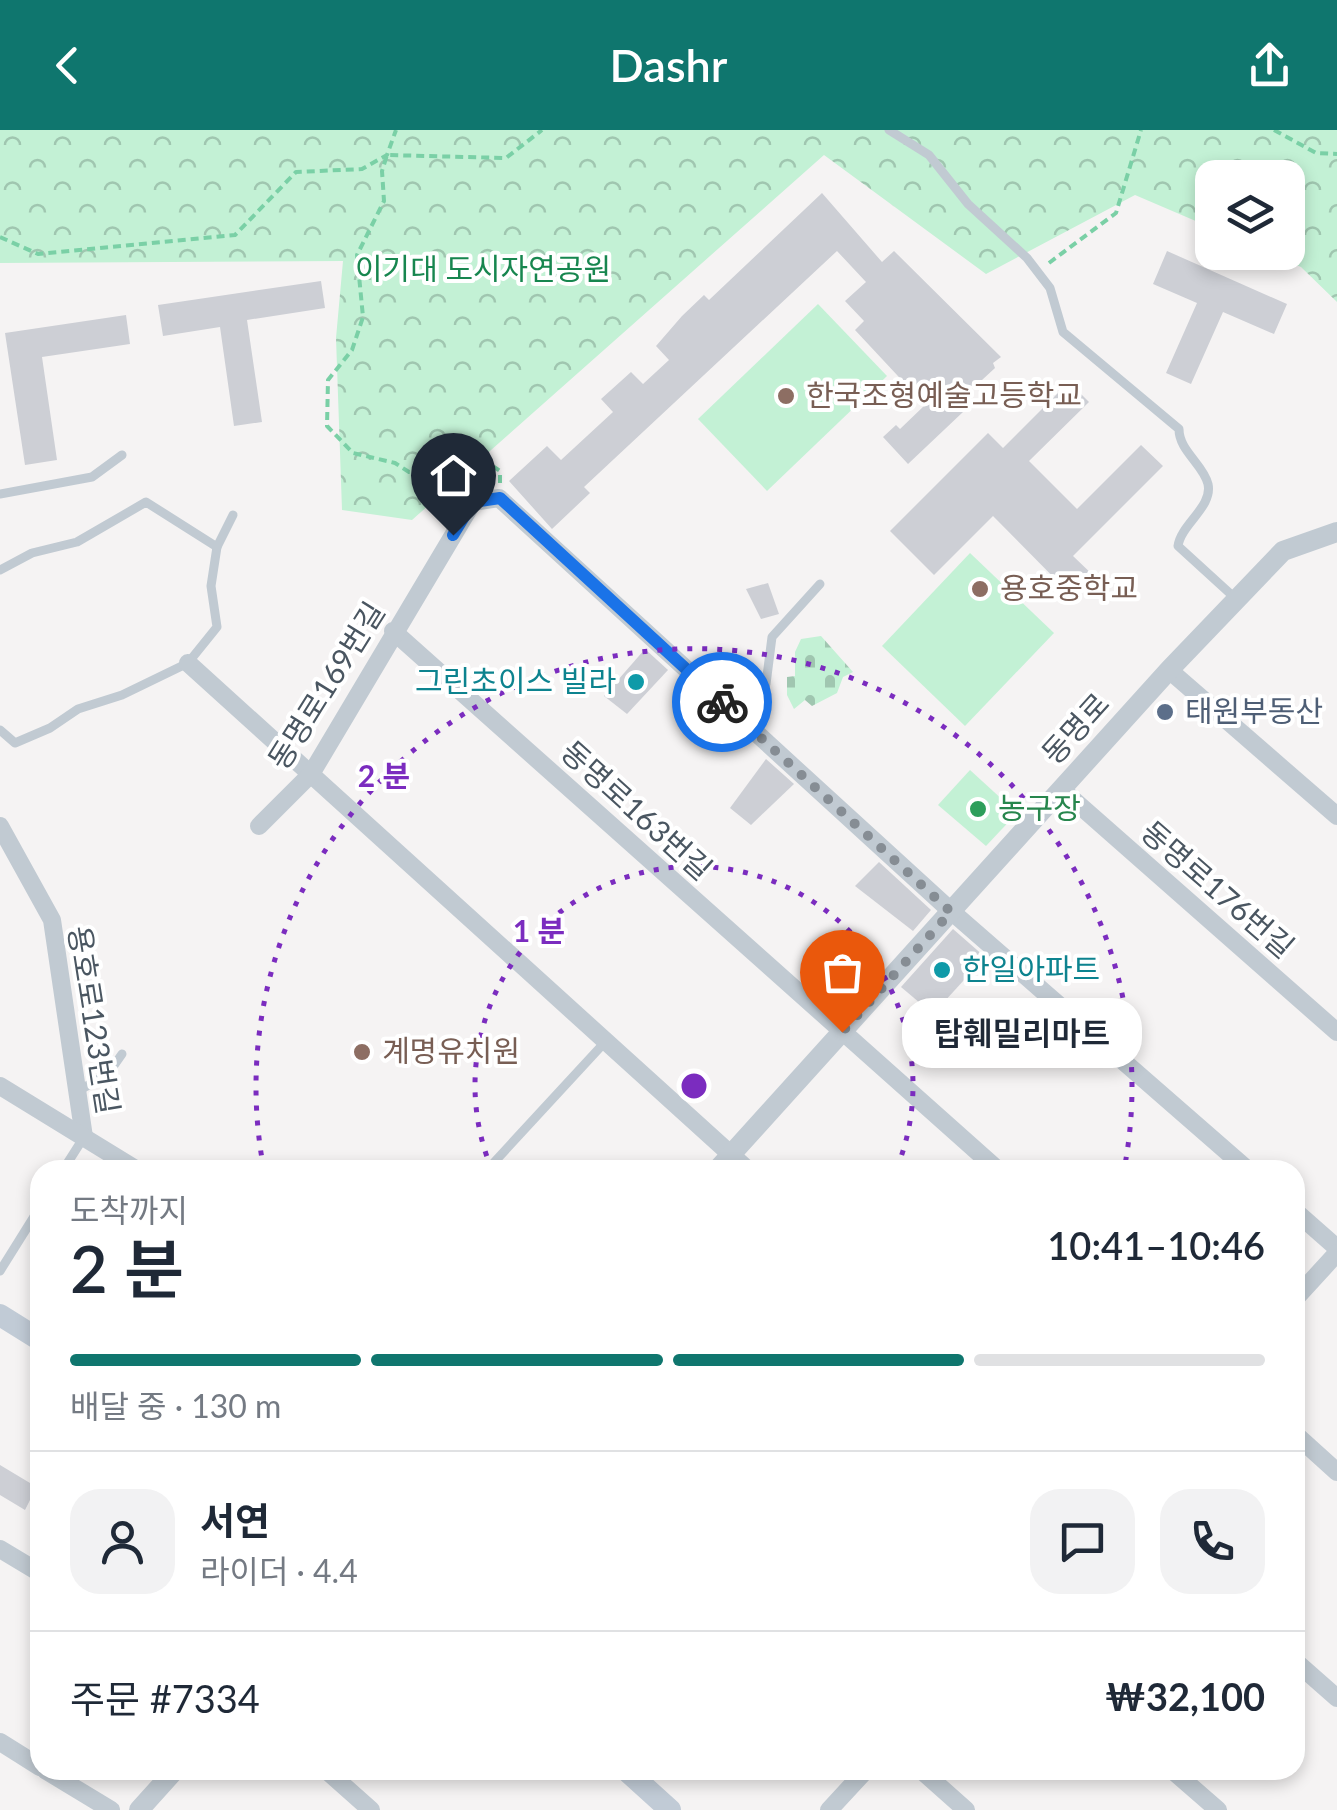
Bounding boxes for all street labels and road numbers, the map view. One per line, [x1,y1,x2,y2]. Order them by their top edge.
street label: 동명로169번길 [260,595,391,775]
street label: 동명로 [1033,685,1116,770]
street label: 동명로163번길 [555,733,720,887]
street label: 동명로176번길 [1135,813,1302,964]
street label: 용호로123번길 [62,923,128,1116]

